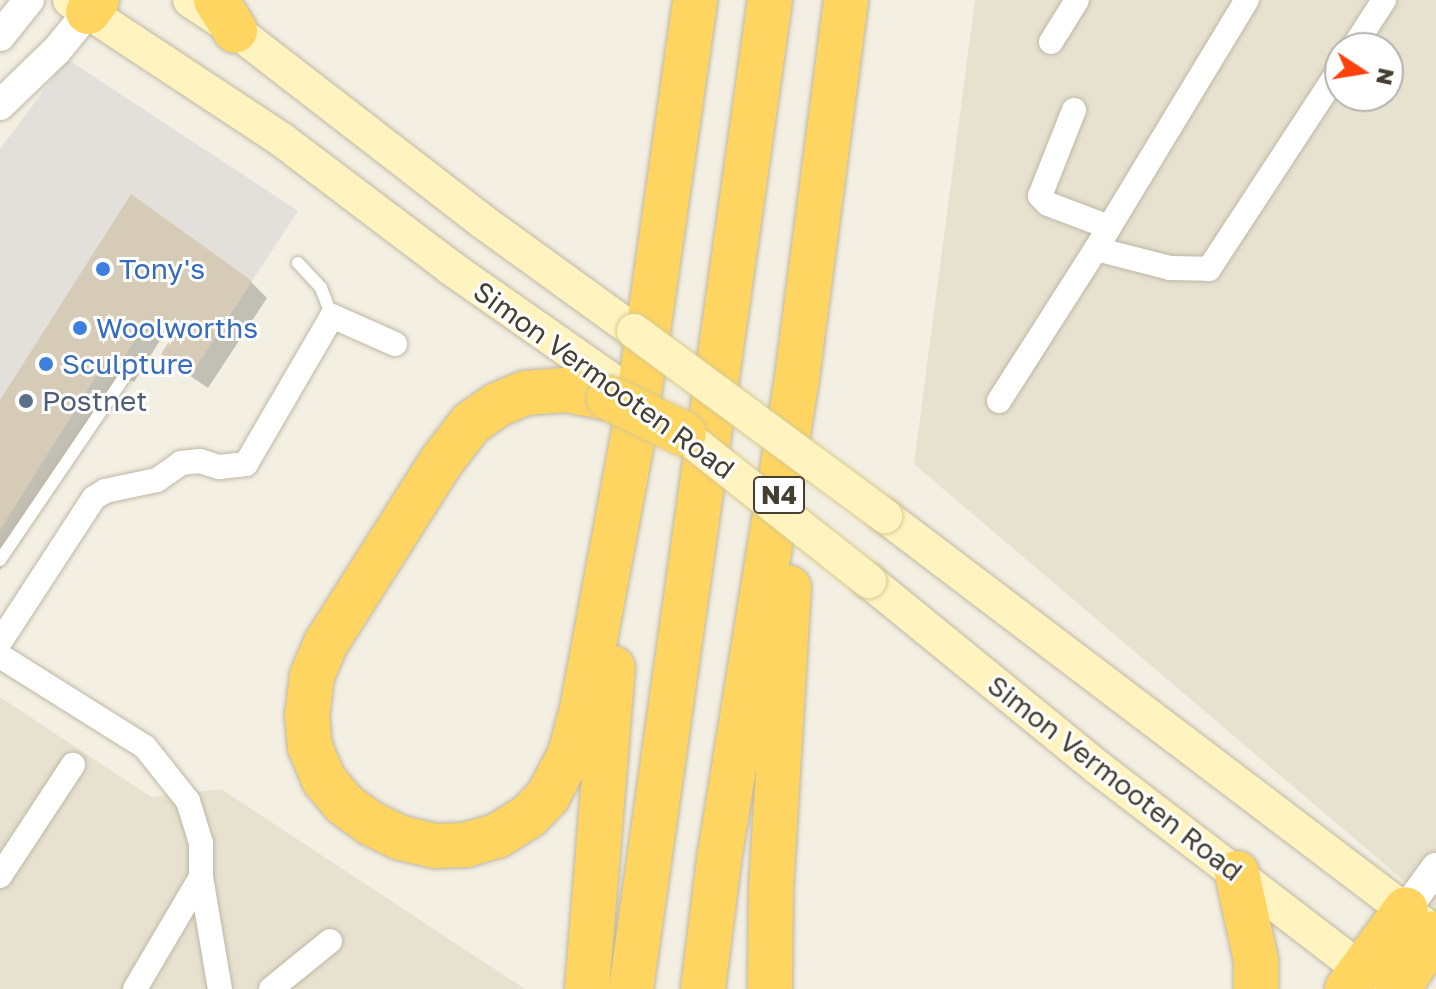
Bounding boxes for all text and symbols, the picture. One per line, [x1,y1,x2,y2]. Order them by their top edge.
north arrow [1324,32,1404,112]
text: N [1371,66,1401,88]
place label: Tony's [119,252,205,286]
marker: Tony's [94,260,112,278]
street label: Simon Vermooten Road [467,274,741,486]
place label: Woolworths [96,311,258,345]
marker: Woolworths [71,319,89,337]
place label: Sculpture [62,347,193,381]
marker: Sculpture [37,355,55,373]
place label: Postnet [42,384,148,418]
marker: Postnet [17,392,35,410]
road number: N4 [751,473,807,517]
street label: Simon Vermooten Road [981,668,1249,888]

